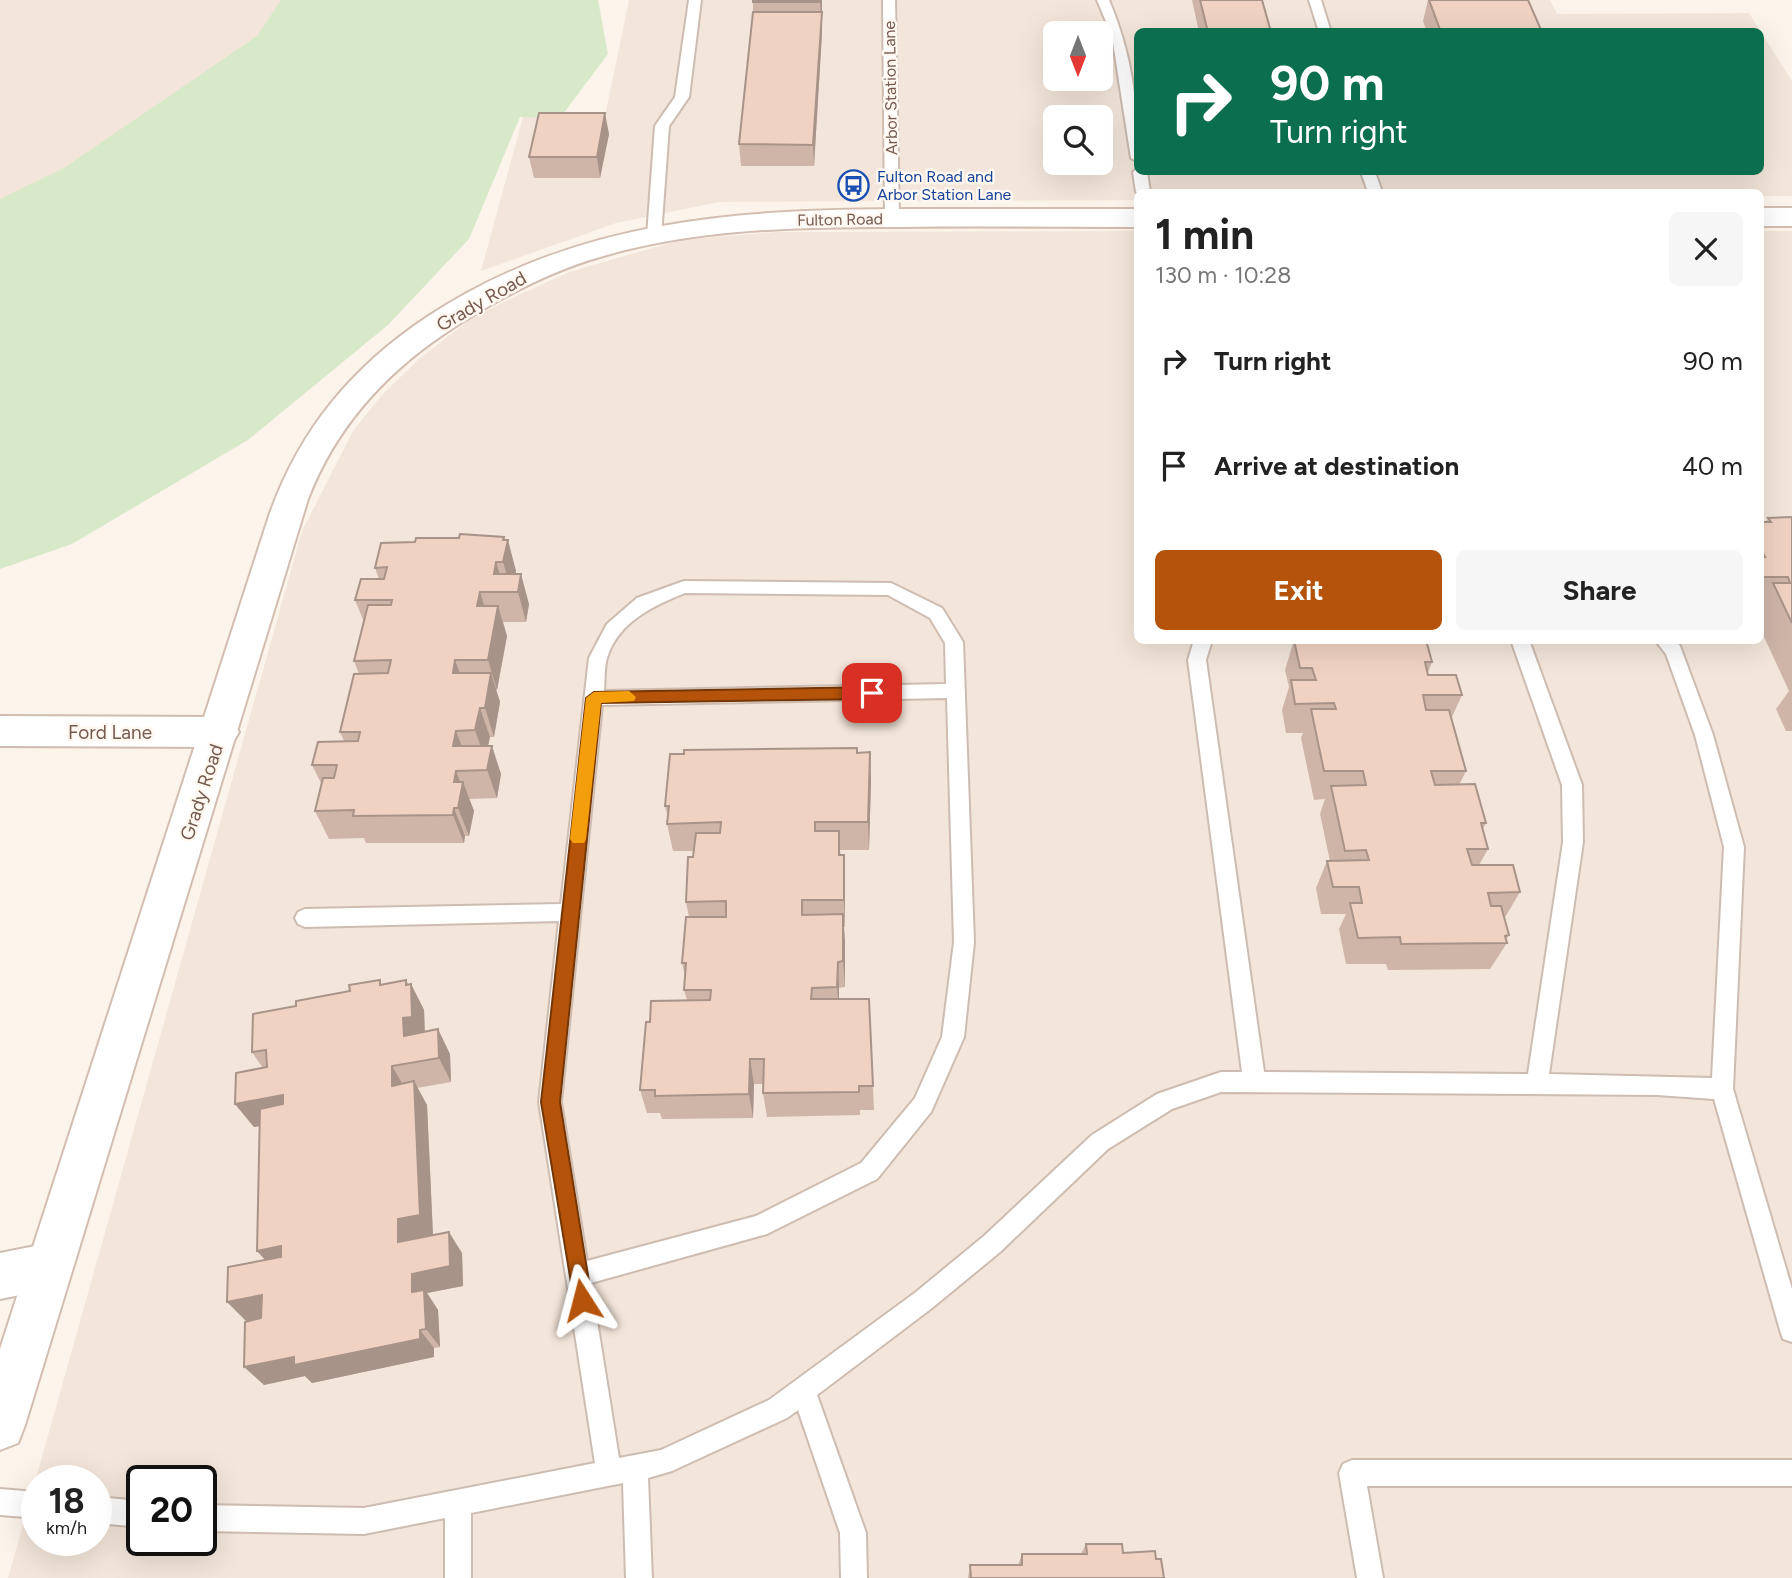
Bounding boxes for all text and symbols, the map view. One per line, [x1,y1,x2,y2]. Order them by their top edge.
street label: Arbor Station Lane [880,20,901,155]
north arrow [1043,21,1113,91]
map controls [1043,21,1113,175]
text: 90 m [1270,53,1385,112]
icon: right [1155,56,1246,147]
button: search [1043,105,1113,175]
text: Turn right [1270,113,1408,151]
place label: Fulton Road and Arbor Station Lane [877,167,1012,204]
bus stop icon: Fulton Road and Arbor Station Lane [837,168,871,202]
street label: Fulton Road [797,209,883,230]
text: 1 min [1155,209,1254,260]
button: close [1669,212,1743,286]
text: 130 m · 10:28 [1155,261,1291,289]
street label: Grady Road [432,266,530,336]
icon: right [1155,342,1193,380]
text: Turn right [1214,345,1331,377]
text: 90 m [1683,345,1743,377]
icon: arrive [1155,447,1193,485]
text: Arrive at destination [1214,450,1459,482]
text: 40 m [1682,450,1743,482]
button: Exit [1155,550,1442,630]
button: Share [1456,550,1743,630]
pin [842,663,902,723]
icon: arrive [853,674,891,712]
street label: Ford Lane [68,721,152,744]
street label: Grady Road [175,741,228,843]
position arrow [545,1263,619,1337]
speed limit sign: 20 [126,1465,217,1556]
text: 18 [48,1480,85,1522]
text: km/h [46,1517,87,1539]

